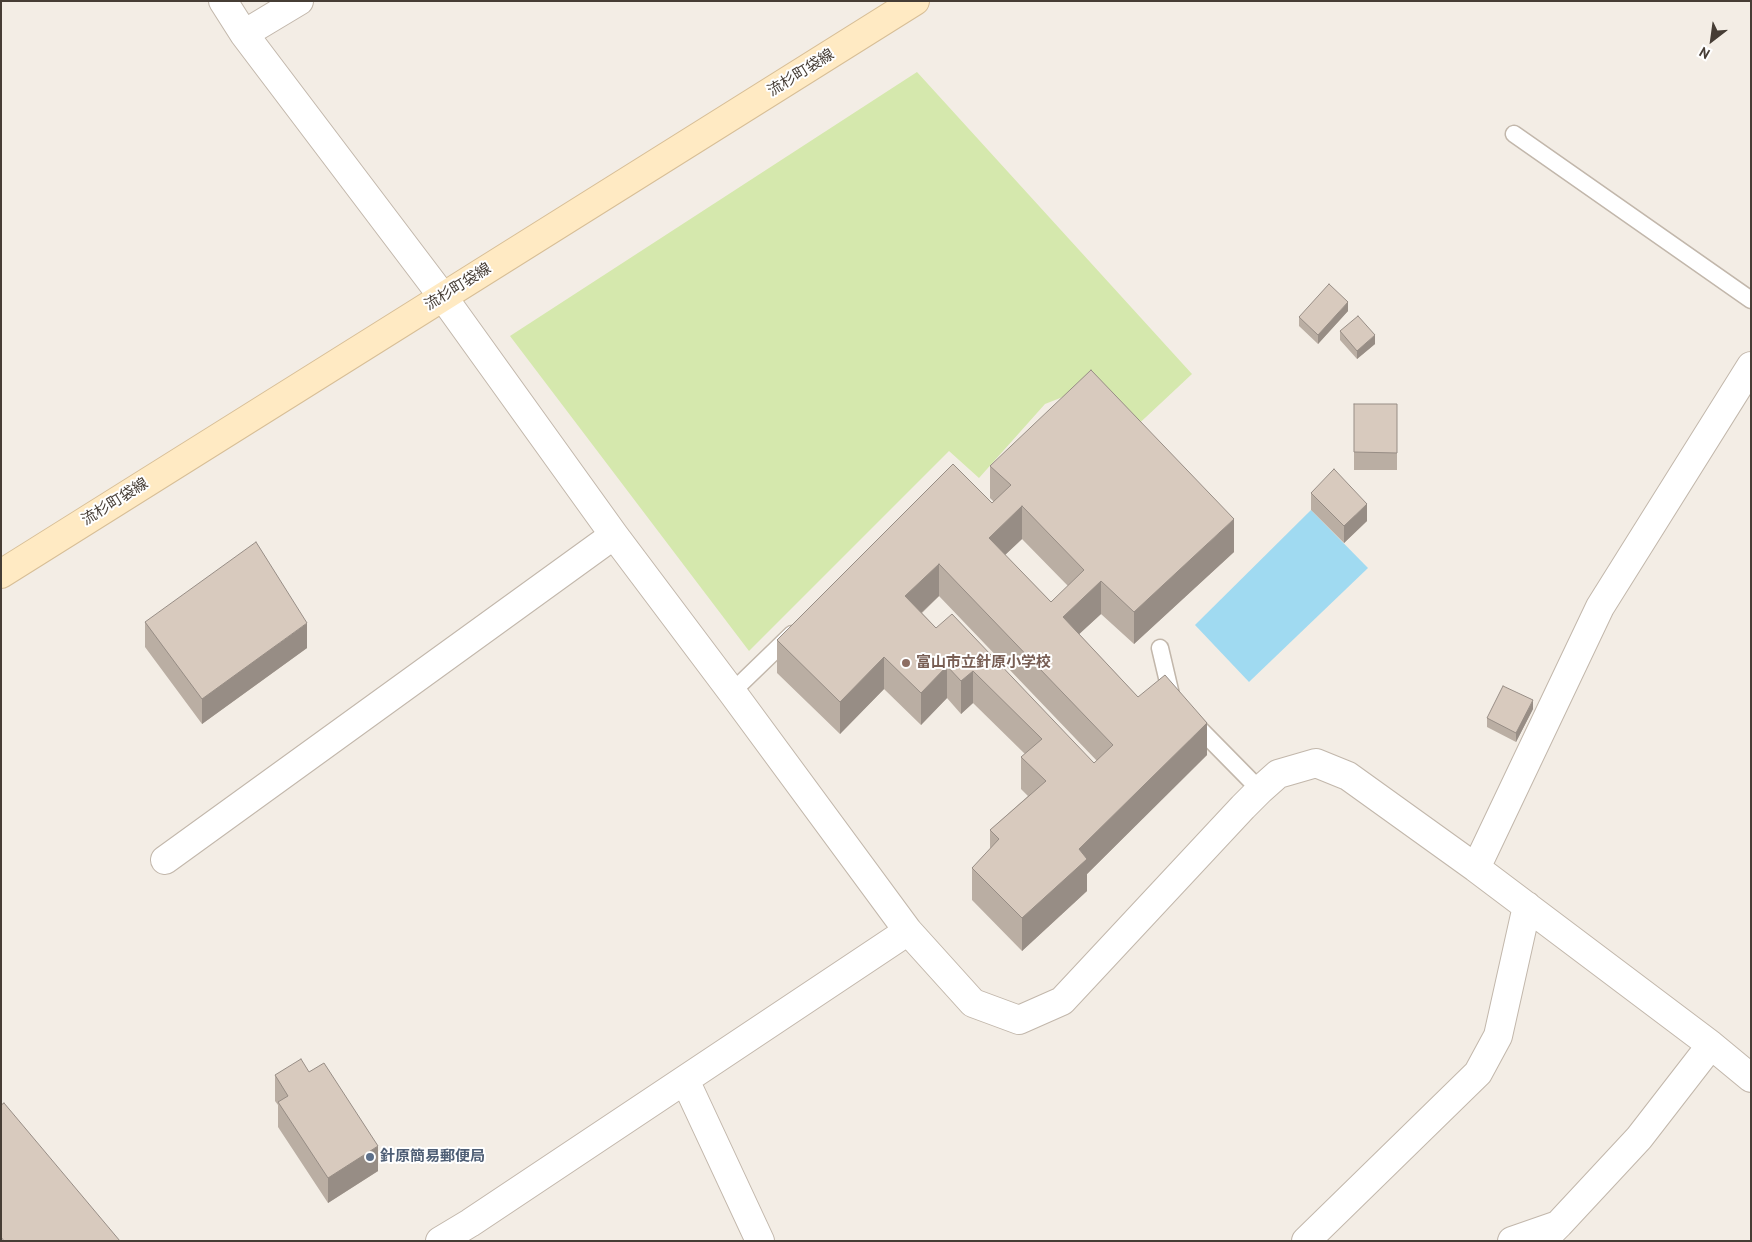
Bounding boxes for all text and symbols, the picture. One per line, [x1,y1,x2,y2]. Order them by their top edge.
north arrow [1687,15,1737,65]
text: N [1696,43,1713,63]
street label: 流杉町袋線 [764,45,838,101]
street label: 流杉町袋線 [421,259,495,315]
street label: 流杉町袋線 [78,474,152,530]
place label: 富山市立針原小学校 [916,654,1051,672]
marker: 富山市立針原小学校 [900,657,912,669]
place label: 針原簡易郵便局 [380,1148,485,1166]
marker: 針原簡易郵便局 [364,1151,376,1163]

